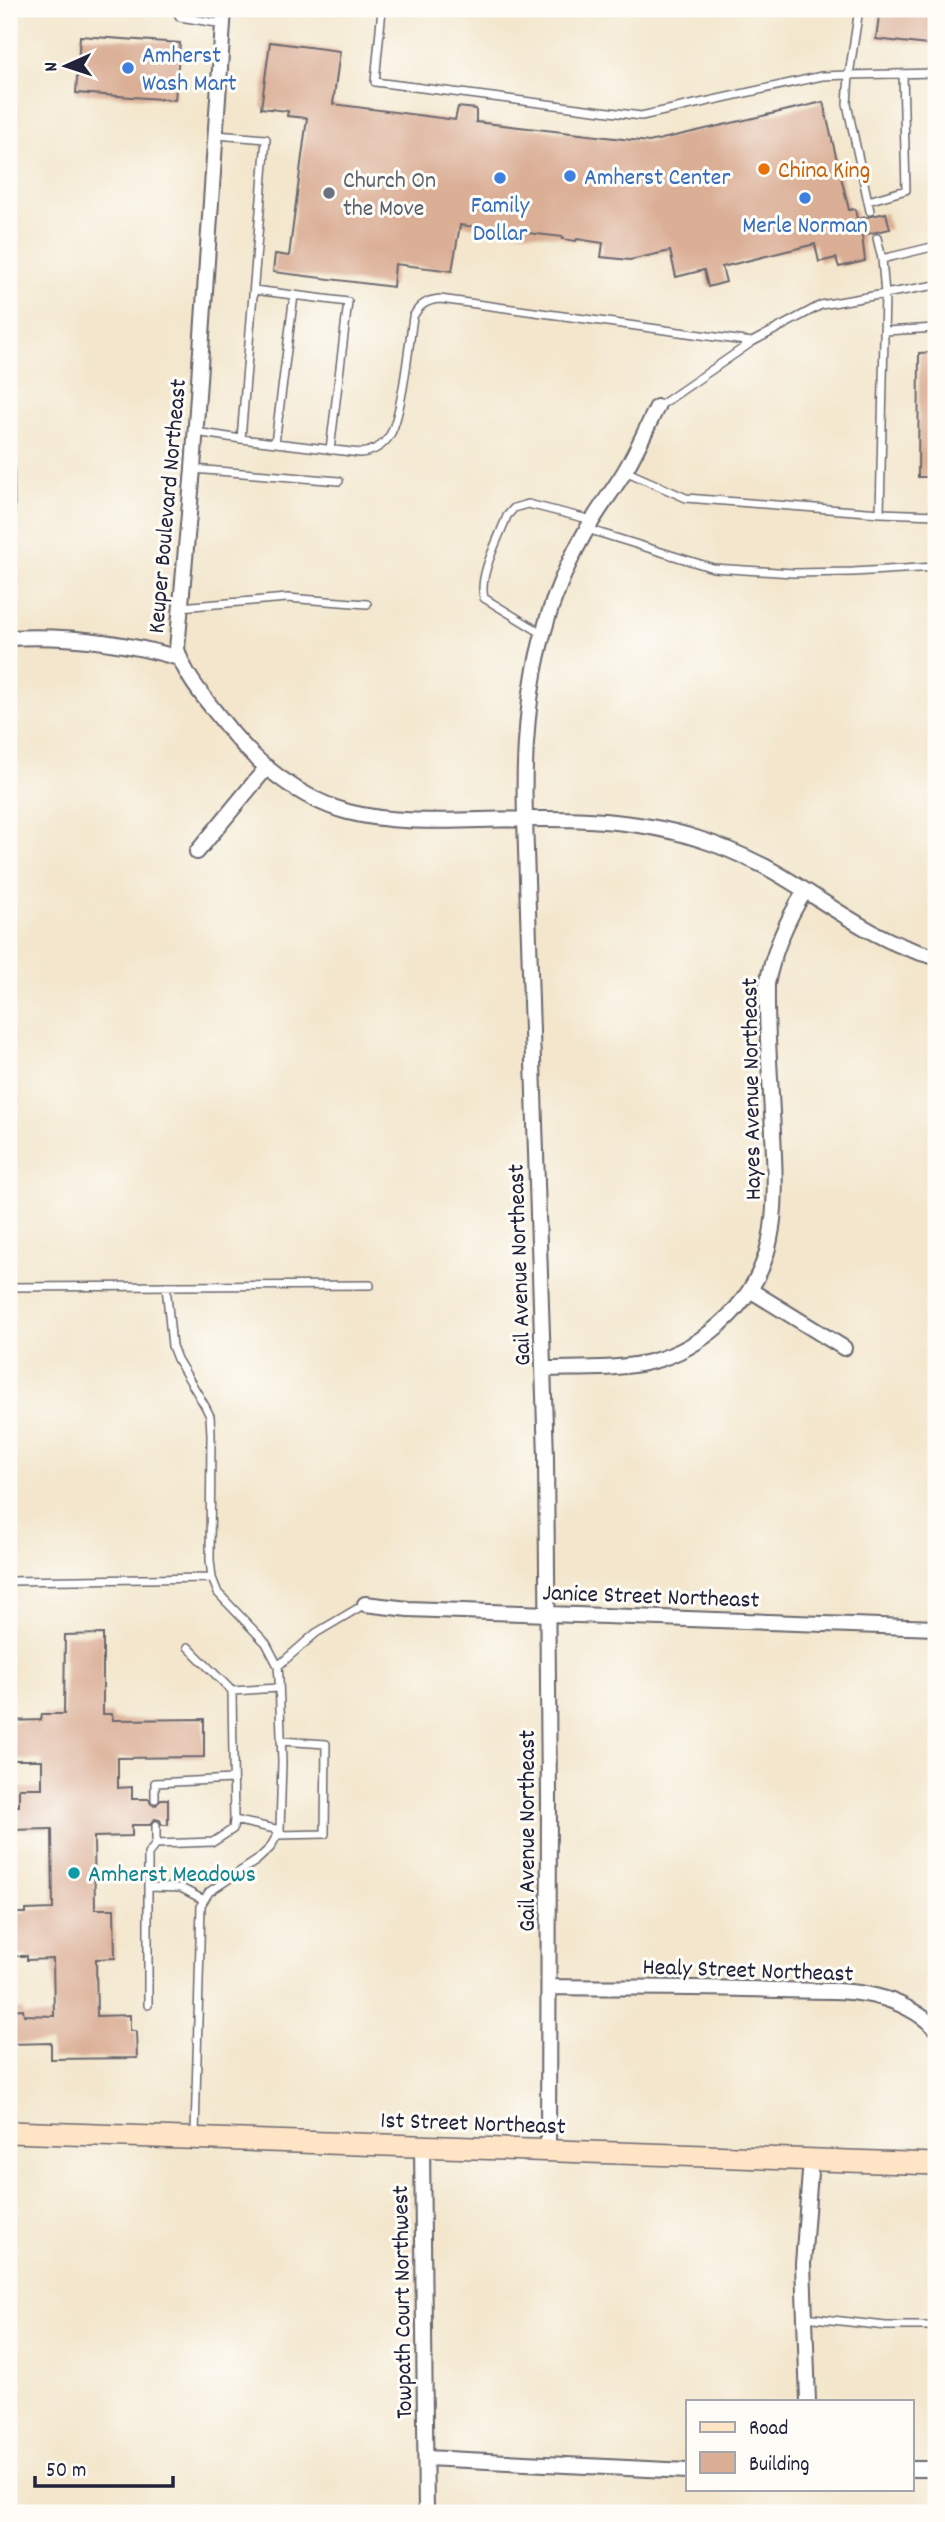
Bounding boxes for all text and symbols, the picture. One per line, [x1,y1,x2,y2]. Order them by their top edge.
north arrow [32,32,102,102]
place label: Amherst Wash Mart [142,40,237,102]
marker: Amherst Wash Mart [120,60,136,76]
text: N [39,61,66,72]
place label: China King [778,155,870,189]
marker: China King [756,161,772,177]
place label: Amherst Center [584,162,730,196]
place label: Church On the Move [343,165,436,227]
marker: Amherst Center [562,168,578,184]
marker: Family Dollar [492,170,508,186]
marker: Church On the Move [321,185,337,201]
place label: Family Dollar [471,190,530,252]
marker: Merle Norman [797,190,813,206]
place label: Merle Norman [742,210,868,244]
street label: Keuper Boulevard Northeast [141,377,197,635]
street label: Hayes Avenue Northeast [734,977,772,1201]
street label: Gail Avenue Northeast [500,1163,542,1367]
street label: Janice Street Northeast [542,1577,760,1619]
street label: Gail Avenue Northeast [512,1730,546,1932]
place label: Amherst Meadows [88,1859,256,1893]
marker: Amherst Meadows [66,1865,82,1881]
street label: Healy Street Northeast [642,1951,854,1993]
street label: 1st Street Northeast [380,2105,566,2145]
street label: Towpath Court Northwest [385,2185,423,2419]
legend [686,2400,914,2490]
text: Road [749,2415,788,2445]
scale bar [35,2445,173,2489]
text: Building [749,2451,809,2481]
text: 50 m [46,2457,86,2487]

